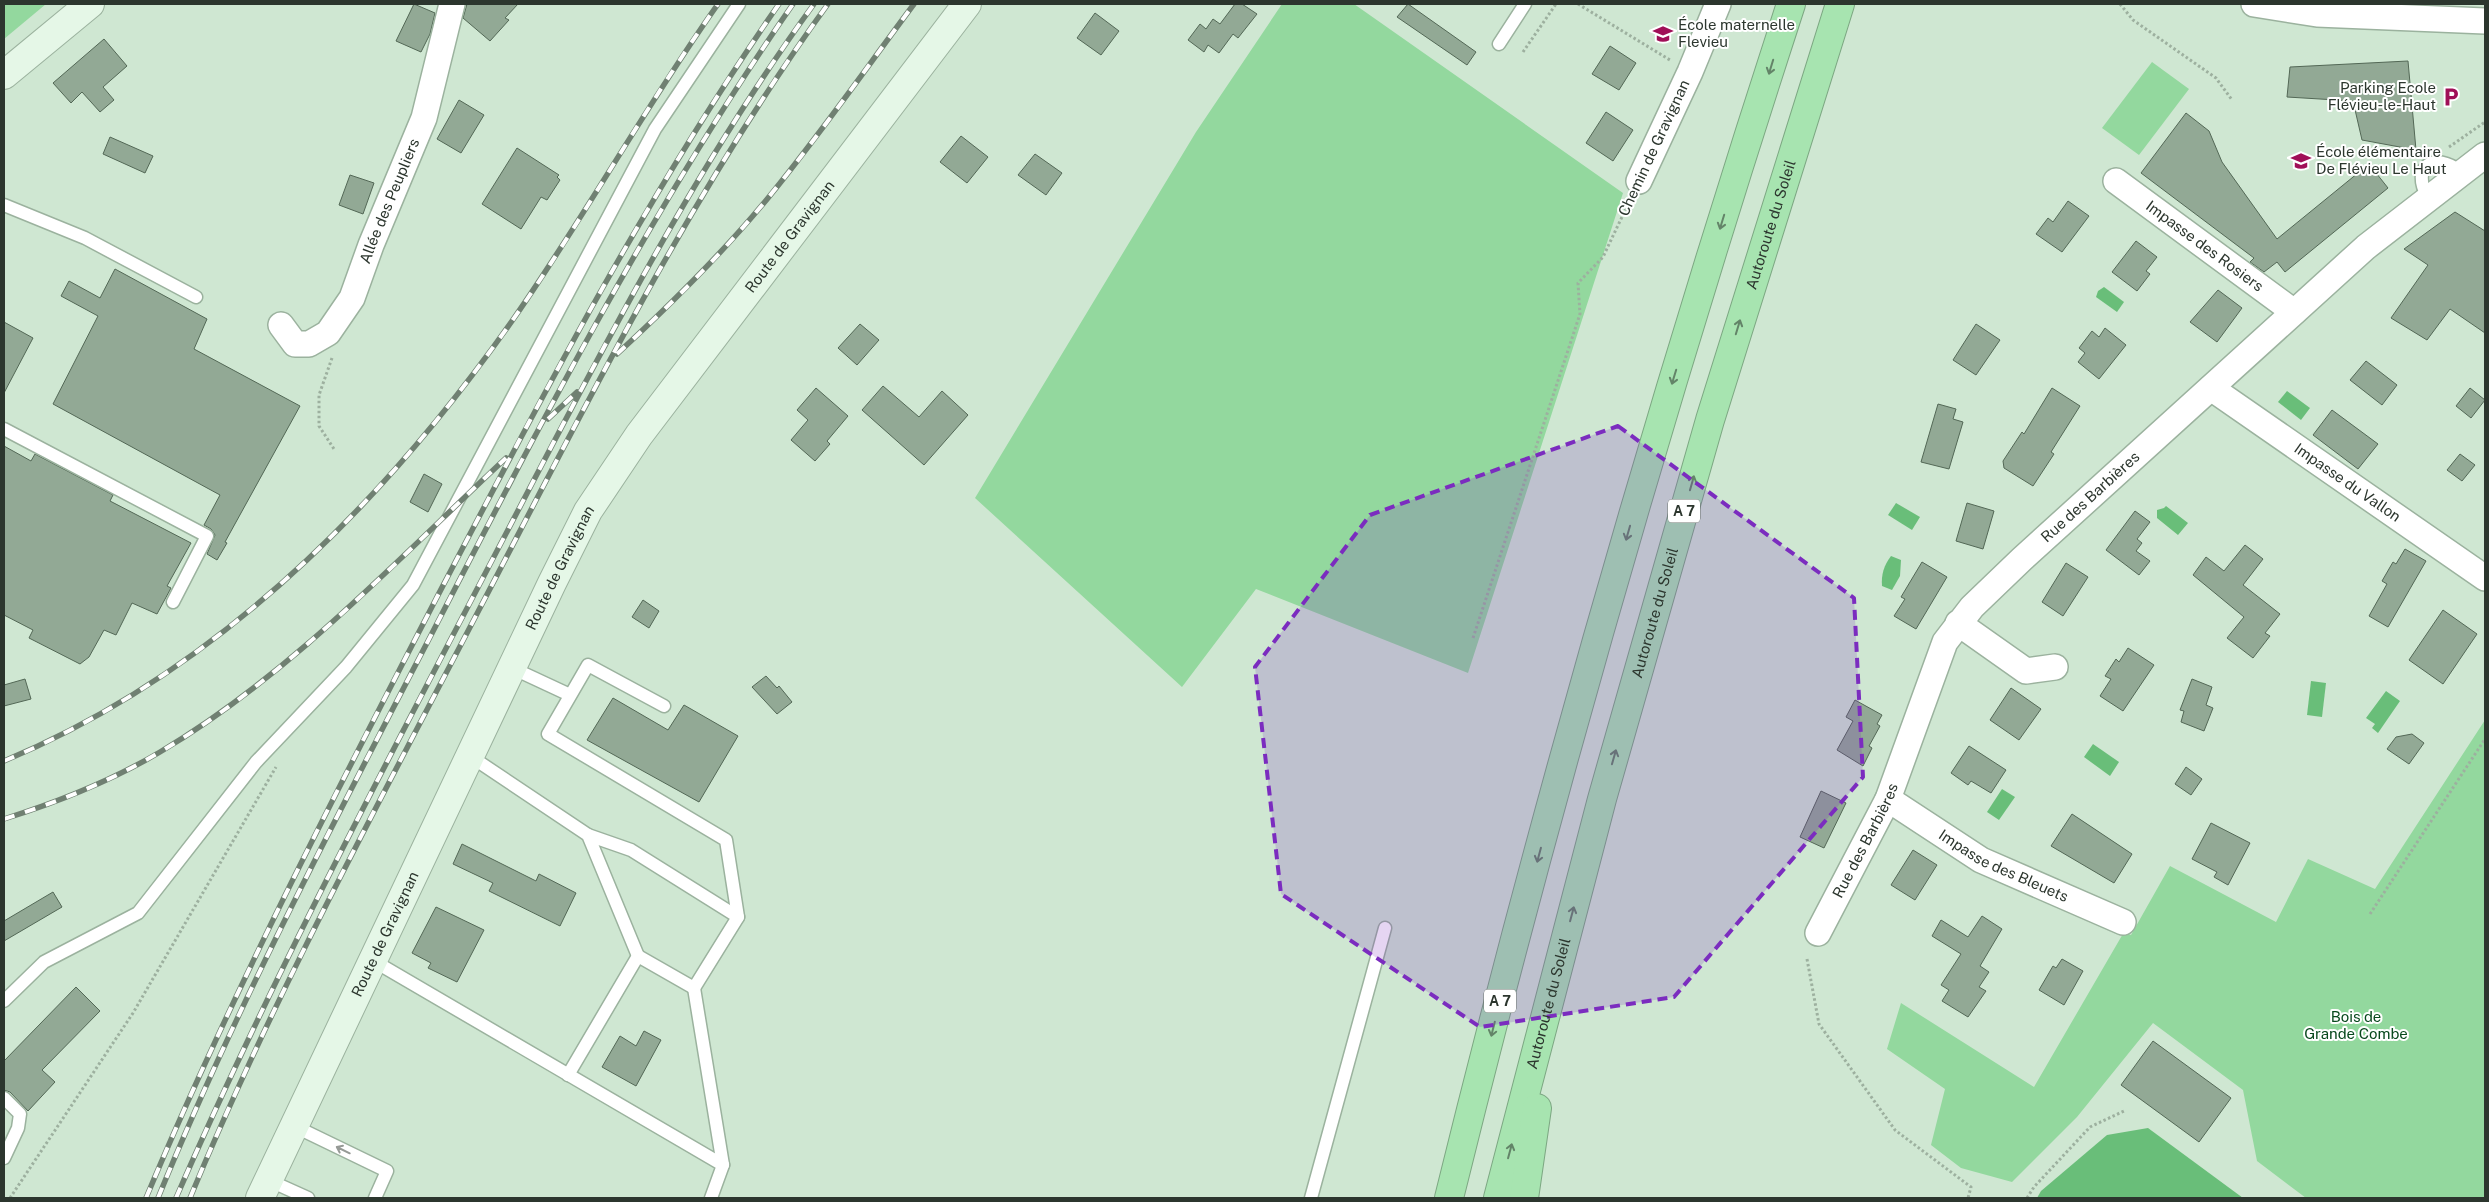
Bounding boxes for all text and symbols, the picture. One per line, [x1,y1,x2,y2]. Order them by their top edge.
place label: École maternelle Flevieu [1678,16,1795,50]
school or university icon: École maternelle Flevieu [1652,23,1674,45]
one-way arrow [1765,59,1775,75]
street label: Chemin de Gravignan [1615,77,1693,219]
place label: Parking Ecole Flévieu-le-Haut [2328,79,2436,113]
parking icon: Parking Ecole Flévieu-le-Haut [2440,86,2462,108]
street label: Allée des Peupliers [356,136,423,266]
place label: École élémentaire De Flévieu Le Haut [2316,143,2447,177]
school or university icon: École élémentaire De Flévieu Le Haut [2290,150,2312,172]
street label: Autoroute du Soleil [1742,158,1799,291]
street label: Route de Gravignan [741,177,838,296]
street label: Impasse des Rosiers [2143,197,2267,295]
one-way arrow [1717,214,1727,230]
one-way arrow [1734,320,1743,336]
one-way arrow [1669,369,1678,384]
street label: Impasse du Vallon [2291,439,2404,525]
street label: Rue des Barbières [2037,448,2143,545]
one-way arrow [1687,475,1697,491]
road number: A 7 [1668,500,1700,522]
street label: Route de Gravignan [522,502,597,633]
one-way arrow [1623,525,1633,541]
street label: Autoroute du Soleil [1628,545,1681,680]
one-way arrow [1610,750,1620,766]
street label: Rue des Barbières [1829,781,1901,901]
street label: Impasse des Bleuets [1936,826,2071,905]
one-way arrow [1534,846,1543,862]
street label: Route de Gravignan [348,869,422,999]
one-way arrow [1568,907,1577,923]
street label: Autoroute du Soleil [1523,936,1573,1071]
road number: A 7 [1484,989,1516,1012]
park label: Bois de Grande Combe [2304,1008,2408,1042]
one-way arrow [1487,1020,1497,1036]
one-way arrow [1506,1143,1515,1159]
one-way arrow [336,1145,351,1154]

